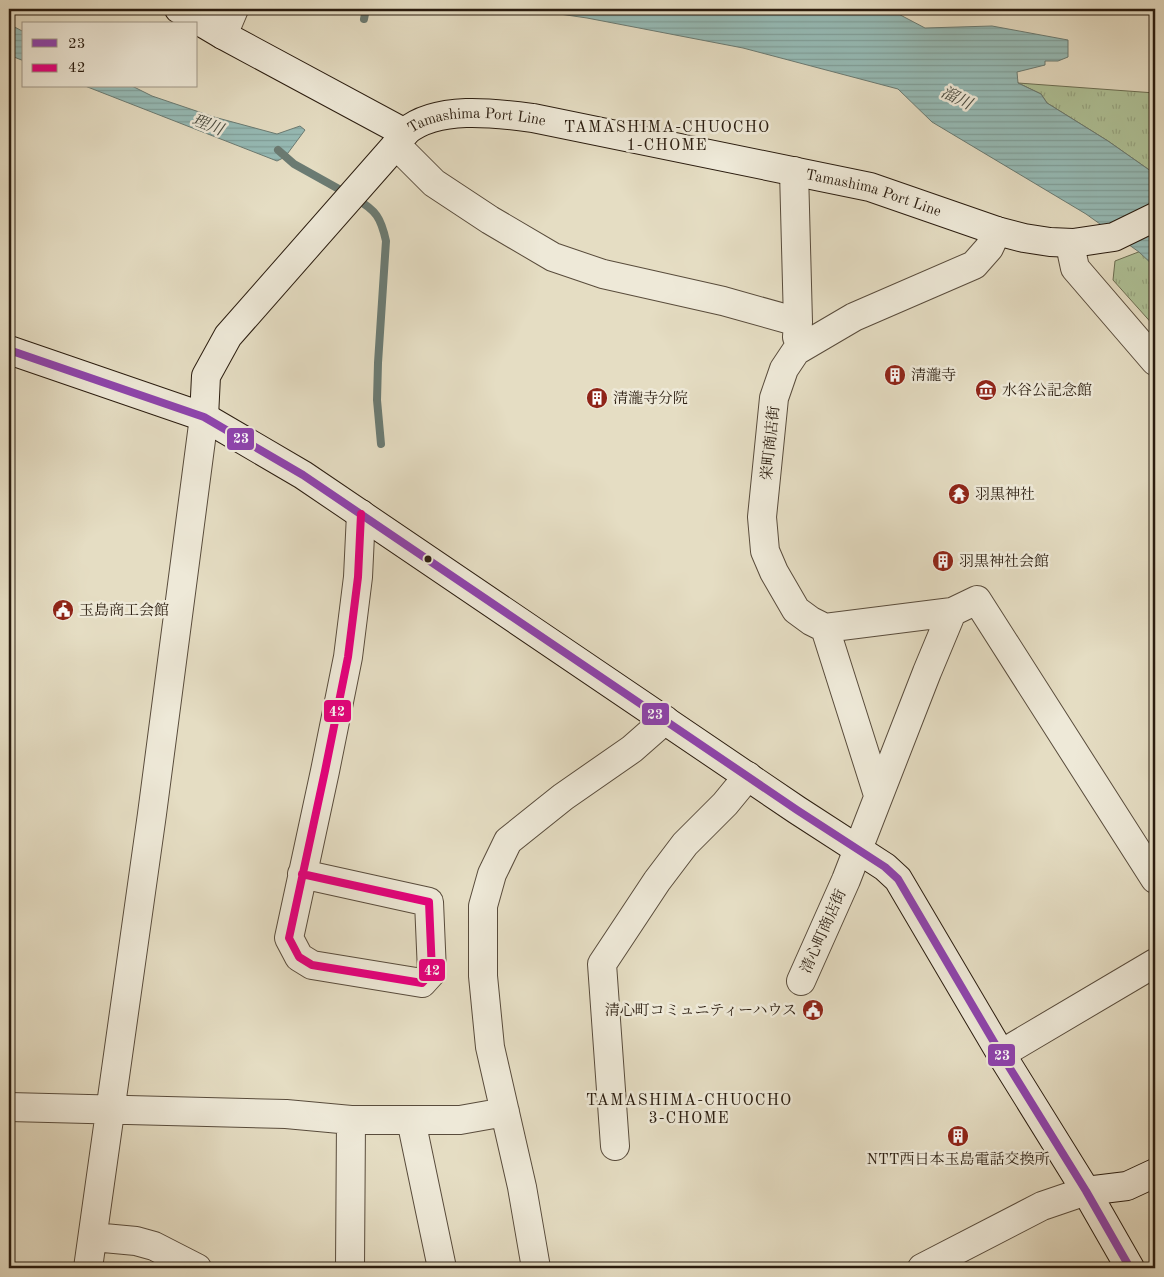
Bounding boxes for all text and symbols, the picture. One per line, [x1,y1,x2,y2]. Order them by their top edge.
legend [22,22,198,88]
text: 23 [68,37,85,52]
text: 42 [68,61,85,76]
water label: 溜川 [938,83,977,114]
street label: Tamashima Port Line [406,107,547,137]
water label: 理川 [189,112,227,140]
district label: TAMASHIMA-CHUOCHO 1-CHOME [564,120,770,154]
street label: Tamashima Port Line [804,168,943,220]
building icon: 清瀧寺 [883,363,907,387]
place label: 清瀧寺 [911,367,956,384]
museum icon: 水谷公記念館 [974,378,998,402]
place label: 水谷公記念館 [1002,382,1092,399]
building icon: 清瀧寺分院 [585,386,609,410]
place label: 清瀧寺分院 [613,390,688,407]
street label: 栄町商店街 [758,405,783,481]
line badge: 23 [226,427,255,451]
text: 23 [233,432,249,446]
temple icon: 羽黒神社 [947,482,971,506]
place label: 羽黒神社 [975,486,1035,503]
building icon: 羽黒神社会館 [931,549,955,573]
place label: 羽黒神社会館 [959,553,1049,570]
unlabelled marker [423,554,433,564]
public building icon: 玉島商工会館 [51,598,75,622]
place label: 玉島商工会館 [79,602,169,619]
line badge: 42 [323,699,352,723]
line badge: 23 [641,702,670,726]
text: 42 [329,705,345,719]
text: 23 [647,708,663,722]
street label: 清心町商店街 [797,887,850,976]
line badge: 42 [418,958,446,982]
text: 42 [424,964,440,978]
public building icon: 清心町コミュニティーハウス [801,998,825,1022]
place label: 清心町コミュニティーハウス [605,1002,797,1019]
line badge: 23 [987,1043,1016,1067]
text: 23 [994,1049,1010,1063]
district label: TAMASHIMA-CHUOCHO 3-CHOME [586,1093,792,1127]
building icon: NTT西日本玉島電話交換所 [946,1124,970,1148]
place label: NTT西日本玉島電話交換所 [867,1151,1049,1168]

